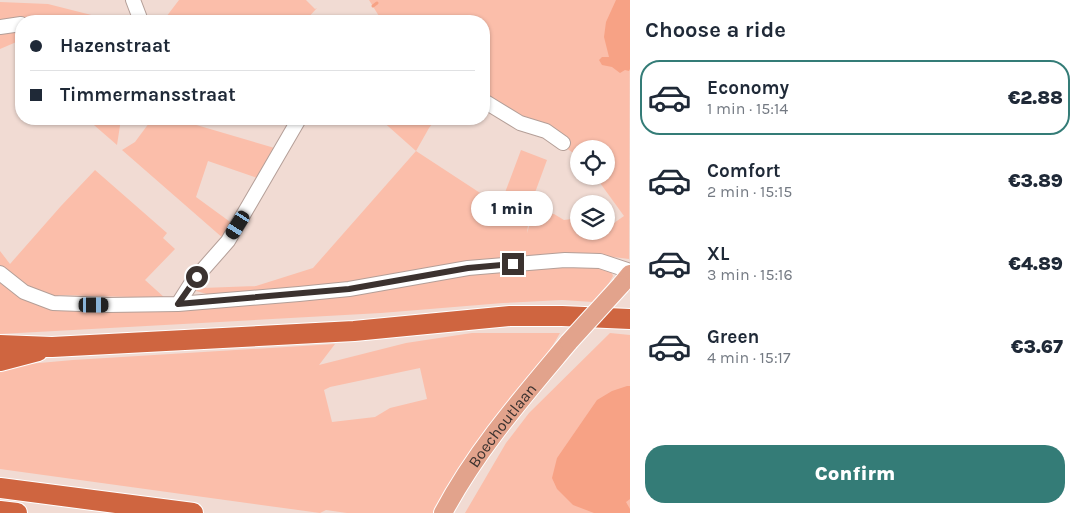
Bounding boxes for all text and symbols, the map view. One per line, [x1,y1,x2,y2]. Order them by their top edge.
text: Choose a ride [645,17,786,43]
text: Hazenstraat [60,35,171,57]
icon: car [647,75,692,120]
text: Economy [707,77,789,99]
text: Timmermansstraat [60,84,236,106]
text: €2.88 [1008,87,1063,109]
text: 1 min · 15:14 [707,99,788,118]
map controls [570,140,615,240]
button: locate [570,140,615,185]
icon: car [647,158,692,203]
text: Comfort [707,160,781,182]
text: €3.89 [1008,170,1063,192]
text: 2 min · 15:15 [707,182,792,201]
callout: 1 min [472,192,554,226]
button: layers [570,195,615,240]
text: 1 min [491,199,533,218]
car [223,208,252,242]
icon: car [647,241,692,286]
text: XL [707,243,729,265]
route end [502,253,524,275]
text: €4.89 [1009,253,1063,275]
text: 3 min · 15:16 [707,265,793,284]
route start [186,266,208,288]
car [79,298,109,313]
icon: car [647,324,692,369]
text: Green [707,326,759,348]
text: €3.67 [1011,336,1063,358]
text: 4 min · 15:17 [707,348,790,367]
street label: Boechoutlaan [464,379,541,471]
button: Confirm [645,445,1065,503]

